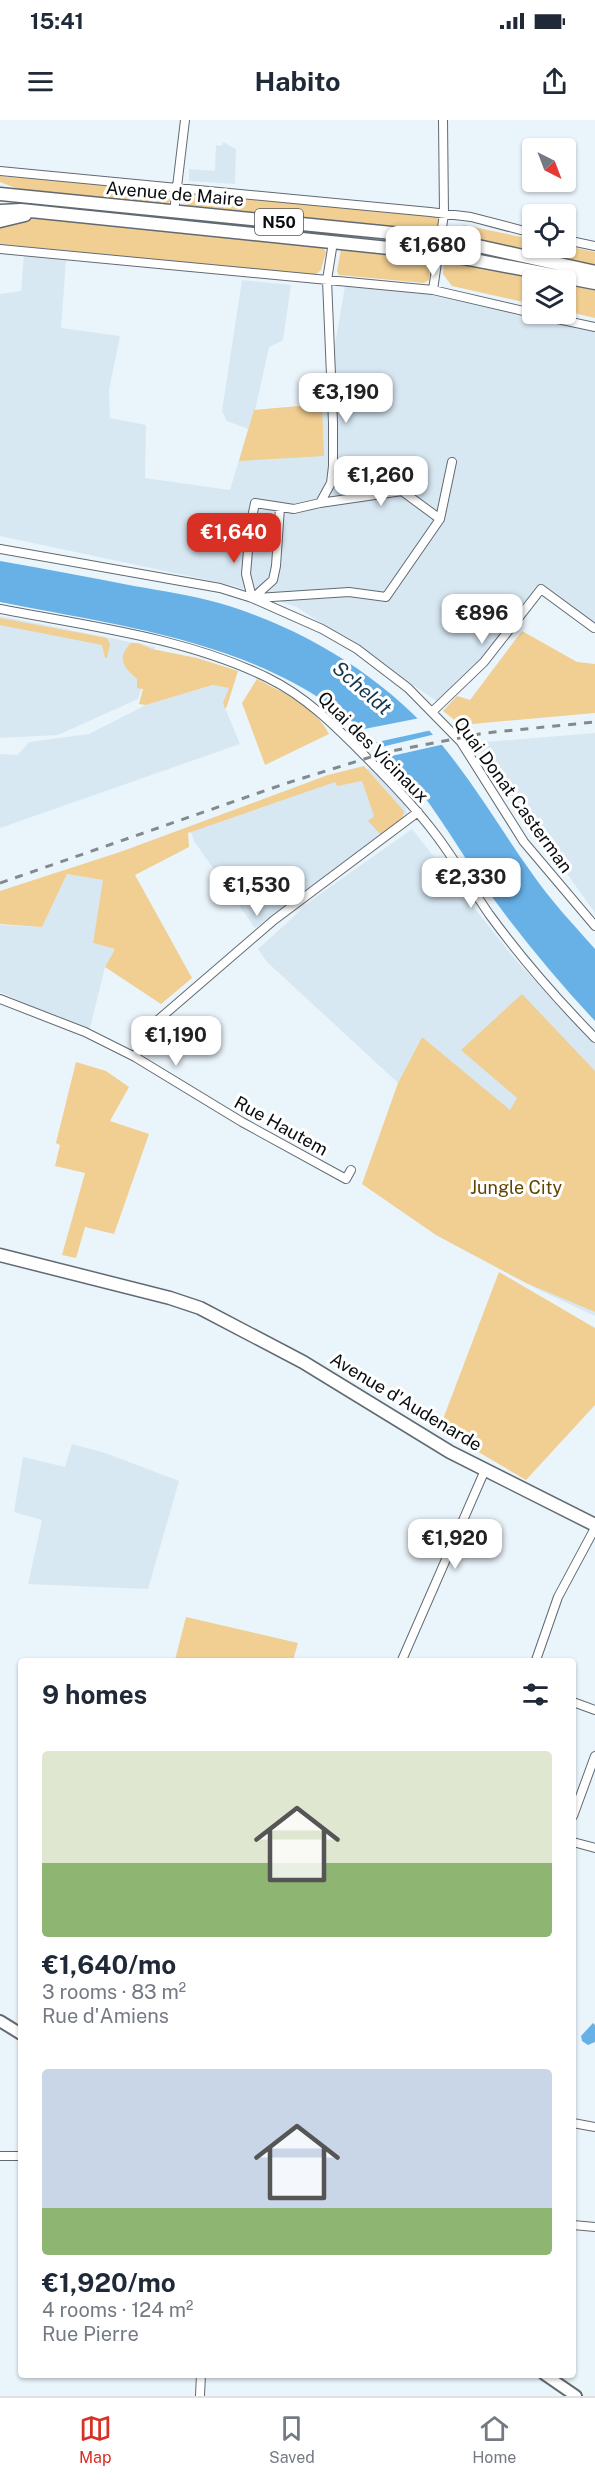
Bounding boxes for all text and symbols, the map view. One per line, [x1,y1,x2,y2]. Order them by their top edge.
text: 15:41 [30,8,84,34]
icon: menu [24,65,57,98]
text: Habito [254,65,341,97]
icon: share [538,65,571,98]
north arrow [522,138,576,192]
map controls [522,138,576,324]
street label: Avenue de Maire [105,177,245,210]
button: locate [522,204,576,258]
road number: N50 [255,209,303,235]
pin: €1,680 [384,226,482,277]
text: €1,680 [400,233,466,257]
button: layers [522,270,576,324]
pin: €3,190 [297,373,395,424]
text: €3,190 [313,380,379,404]
pin: €1,260 [332,456,430,507]
text: €1,260 [348,463,414,487]
pin: €1,640 [185,513,283,564]
text: €1,640 [201,520,267,544]
pin: €896 [446,594,518,645]
text: €896 [456,601,508,625]
water label: Scheldt [328,656,397,720]
street label: Quai des Vicinaux [314,687,433,806]
street label: Quai Donat Casterman [450,713,577,877]
pin: €2,330 [422,858,520,909]
text: €2,330 [436,865,506,889]
pin: €1,530 [208,866,306,917]
text: €1,530 [224,873,290,897]
pin: €1,190 [127,1016,225,1067]
text: €1,190 [145,1023,207,1047]
street label: Rue Hautem [231,1091,332,1160]
park label: Jungle City [470,1177,562,1198]
street label: Avenue d'Audenarde [327,1348,486,1455]
pin: €1,920 [406,1519,504,1570]
text: €1,920 [422,1526,488,1550]
icon: filters [519,1678,552,1711]
text: 9 homes [42,1679,147,1710]
icon: home [243,1790,351,1898]
text: €1,640/mo [42,1949,176,1980]
text: 3 rooms · 83 m² [42,1980,186,2004]
text: Rue d'Amiens [42,2004,169,2028]
icon: home [243,2108,351,2216]
text: €1,920/mo [42,2267,176,2298]
text: 4 rooms · 124 m² [42,2298,193,2322]
text: Rue Pierre [42,2322,139,2346]
tab: Map [79,2412,112,2467]
tab: Saved [269,2412,315,2467]
tab: Home [472,2412,516,2467]

